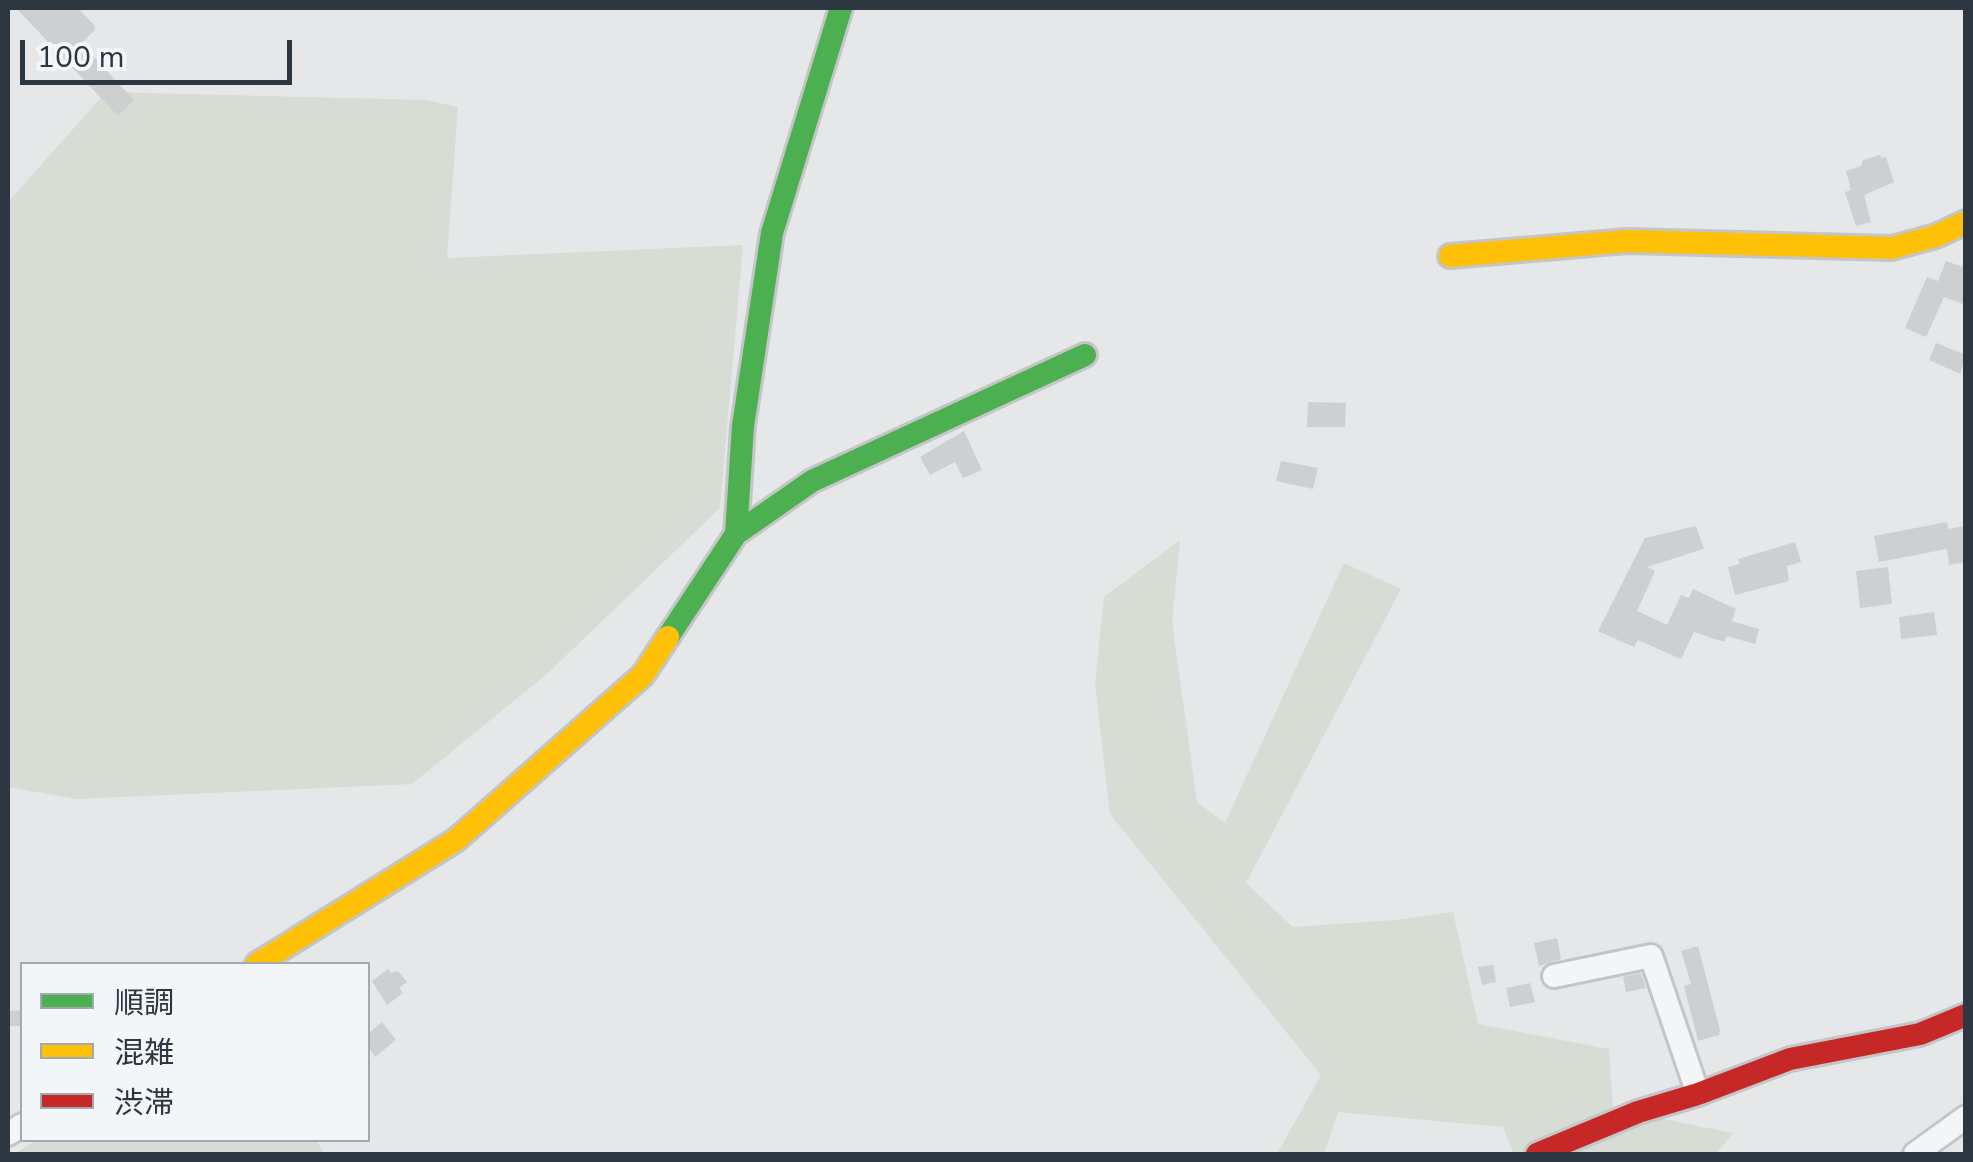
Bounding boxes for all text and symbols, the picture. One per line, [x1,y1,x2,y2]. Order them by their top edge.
scale bar [25,20,298,82]
text: 100 m [37,37,124,78]
legend [20,962,370,1142]
text: 順調 [114,983,174,1024]
text: 混雑 [114,1033,174,1074]
text: 渋滞 [114,1083,174,1124]

